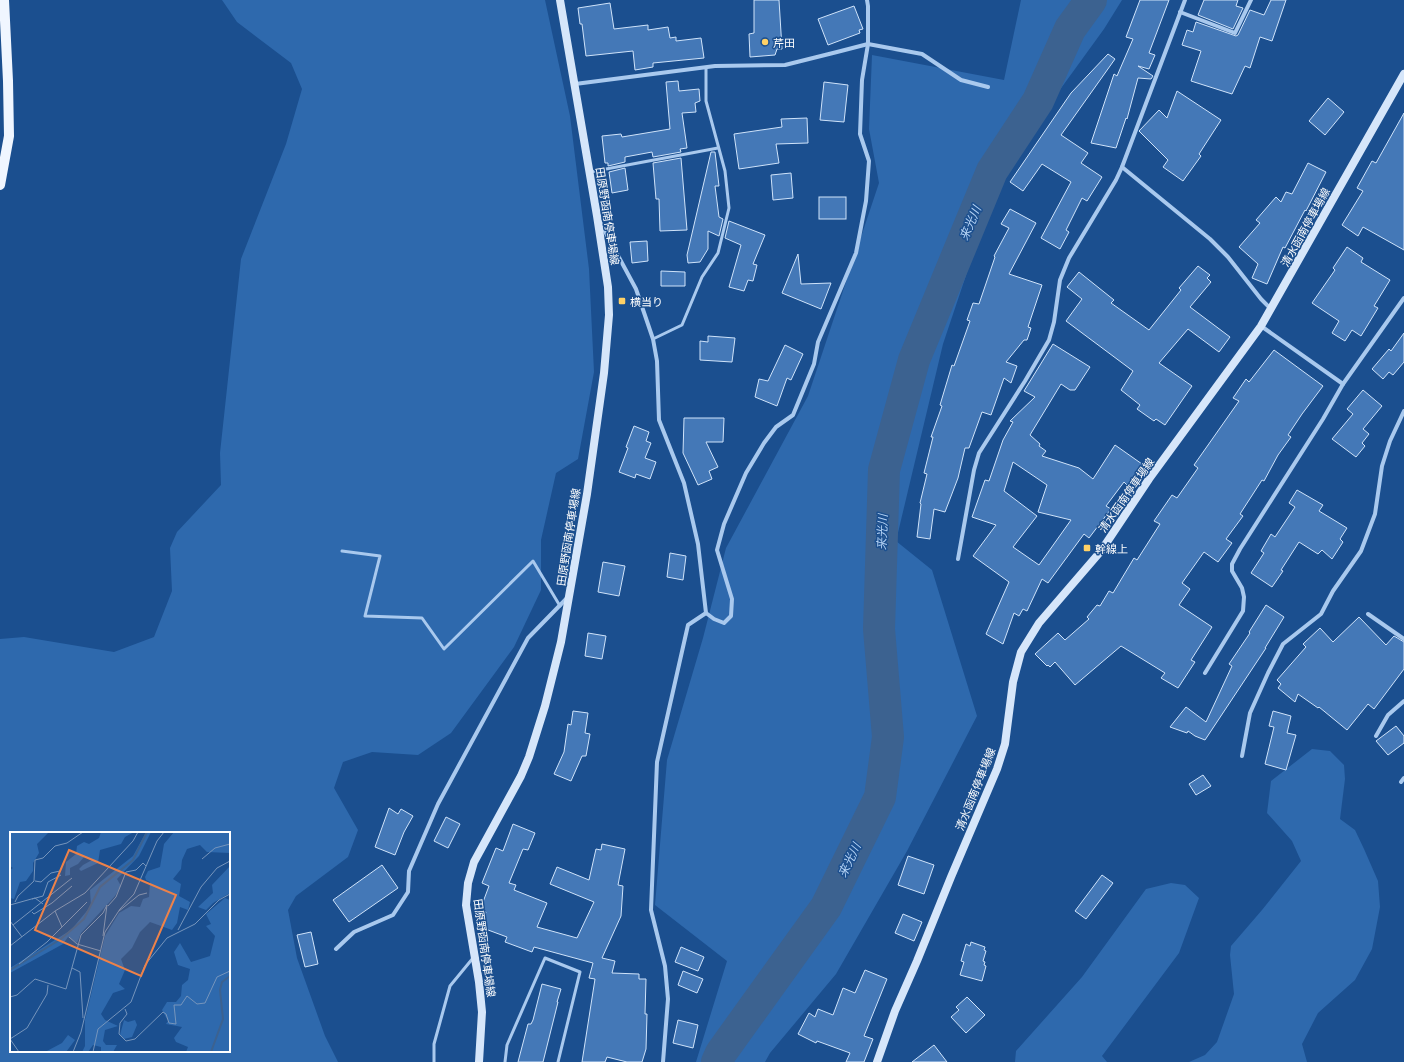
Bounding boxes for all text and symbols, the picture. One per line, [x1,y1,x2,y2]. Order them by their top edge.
place label: 芹田 [773,35,795,50]
marker: 芹田 [760,37,770,47]
street label: 田原野函南停車場線 [593,166,623,266]
street label: 清水函南停車場線 [1277,185,1333,269]
water label: 来光川 [955,201,986,243]
place label: 横当り [630,294,663,309]
marker: 横当り [617,296,627,306]
street label: 清水函南停車場線 [1095,455,1157,535]
street label: 田原野函南停車場線 [553,487,583,587]
water label: 来光川 [873,512,891,550]
place label: 幹線上 [1095,541,1128,556]
marker: 幹線上 [1082,543,1092,553]
street label: 清水函南停車場線 [952,745,998,833]
inset map [10,832,230,1052]
water label: 来光川 [833,838,865,880]
street label: 田原野函南停車場線 [471,898,499,998]

